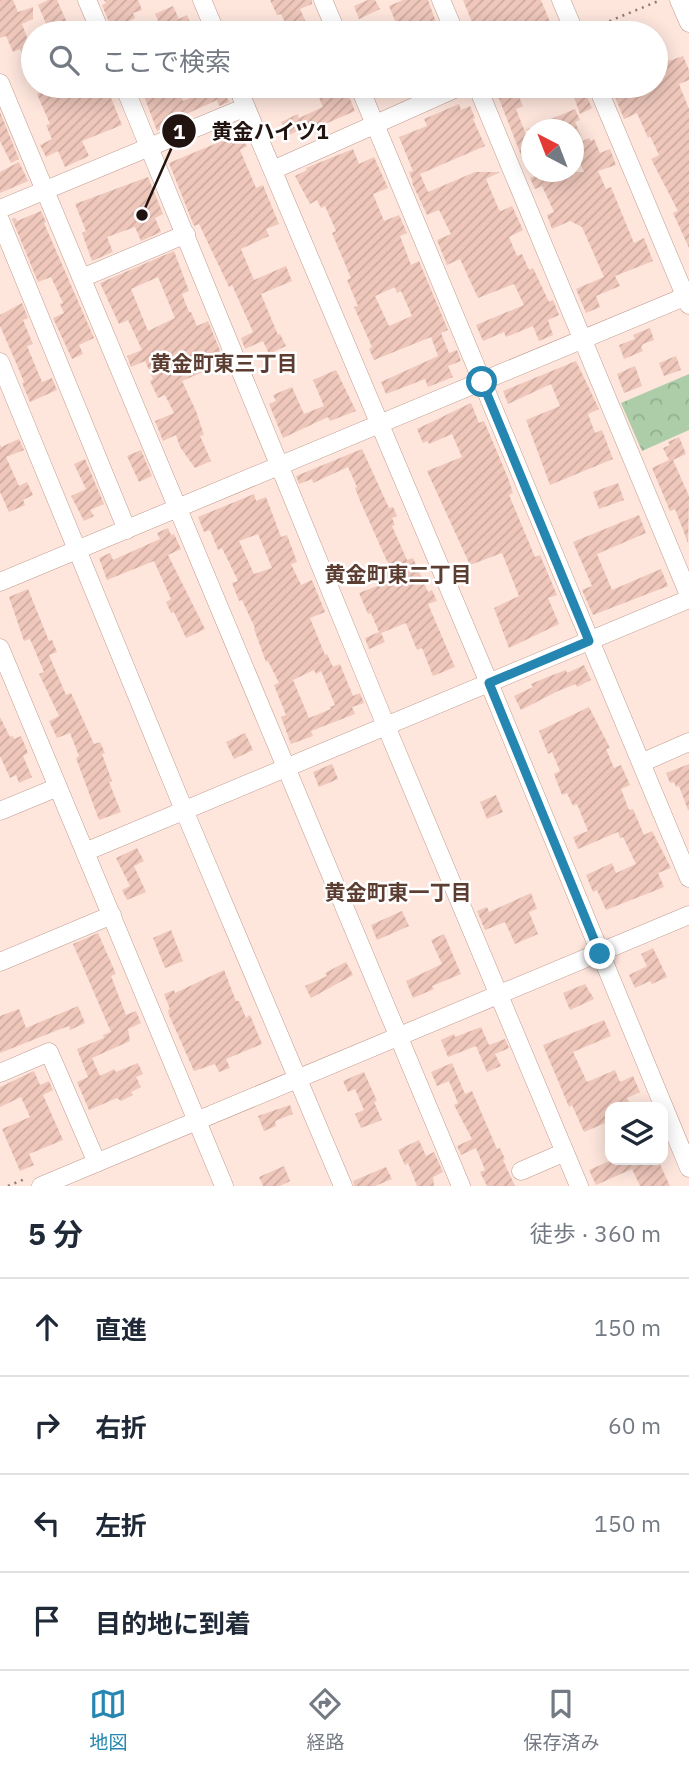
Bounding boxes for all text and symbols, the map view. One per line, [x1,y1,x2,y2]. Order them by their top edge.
search box [21,21,668,98]
icon: search [45,41,83,79]
text: ここで検索 [101,44,231,78]
callout: 黄金ハイツ1 [162,110,343,152]
text: 1 [173,117,186,145]
text: 黄金ハイツ1 [211,117,329,145]
north arrow [521,119,584,182]
district label: 黄金町東三丁目 [151,349,298,377]
route start [466,366,497,397]
district label: 黄金町東二丁目 [325,560,472,588]
district label: 黄金町東一丁目 [325,878,472,906]
route end [584,938,615,969]
map controls [605,1102,668,1165]
button: layers [605,1102,668,1165]
text: 5 分 [28,1214,83,1253]
text: 徒歩 · 360 m [530,1218,661,1248]
icon: ahead [28,1308,66,1346]
text: 直進 [95,1312,147,1346]
text: 150 m [594,1312,661,1342]
icon: right [28,1406,66,1444]
text: 右折 [95,1410,147,1444]
text: 60 m [608,1410,661,1440]
icon: left [28,1504,66,1542]
text: 左折 [95,1508,147,1542]
text: 150 m [594,1508,661,1538]
icon: arrive [28,1602,66,1640]
text: 目的地に到着 [95,1606,251,1640]
tab: 地図 [89,1685,128,1754]
tab: 経路 [306,1685,345,1754]
tab: 保存済み [523,1685,600,1754]

